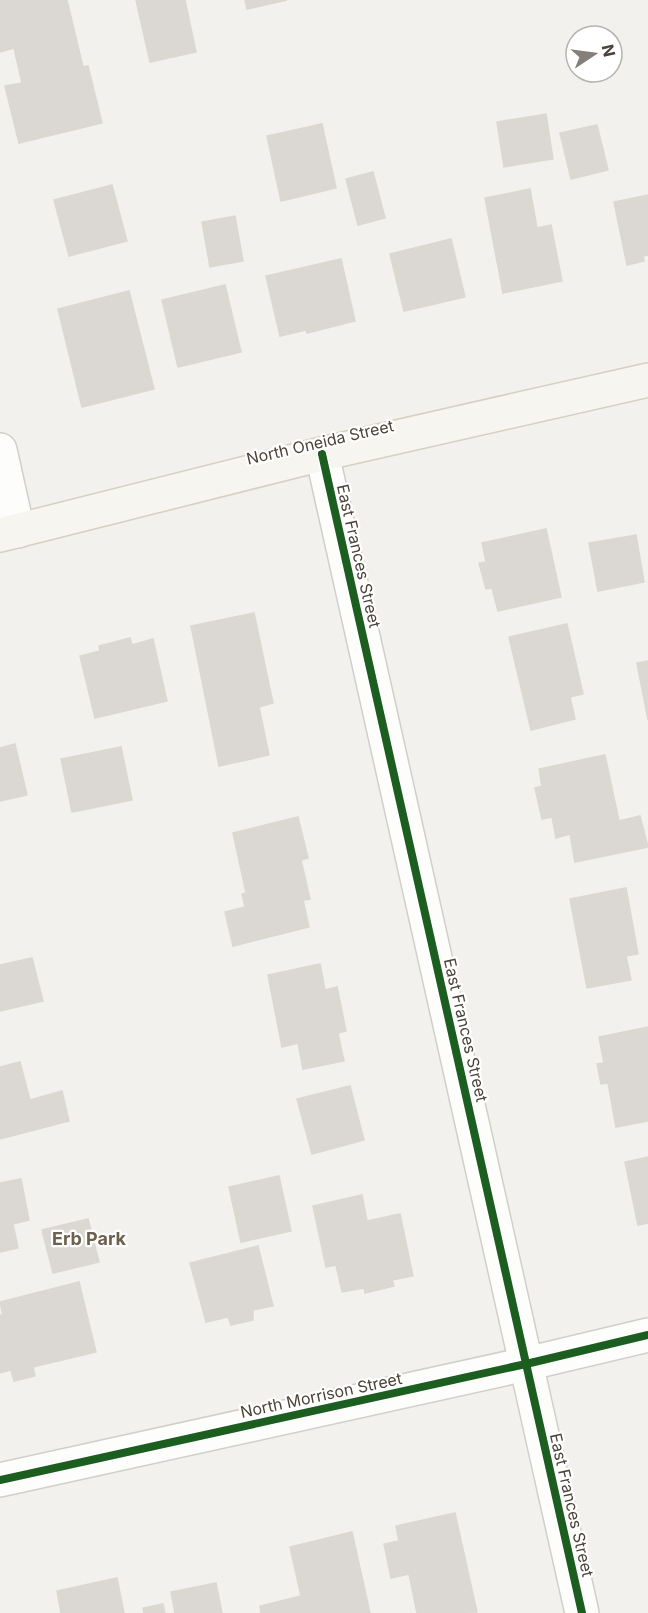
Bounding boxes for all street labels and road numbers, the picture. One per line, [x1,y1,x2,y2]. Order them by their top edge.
street label: North Oneida Street [244,415,396,469]
street label: East Frances Street [333,482,385,630]
street label: East Frances Street [440,956,492,1104]
street label: North Morrison Street [238,1368,404,1422]
street label: East Frances Street [546,1431,598,1579]

